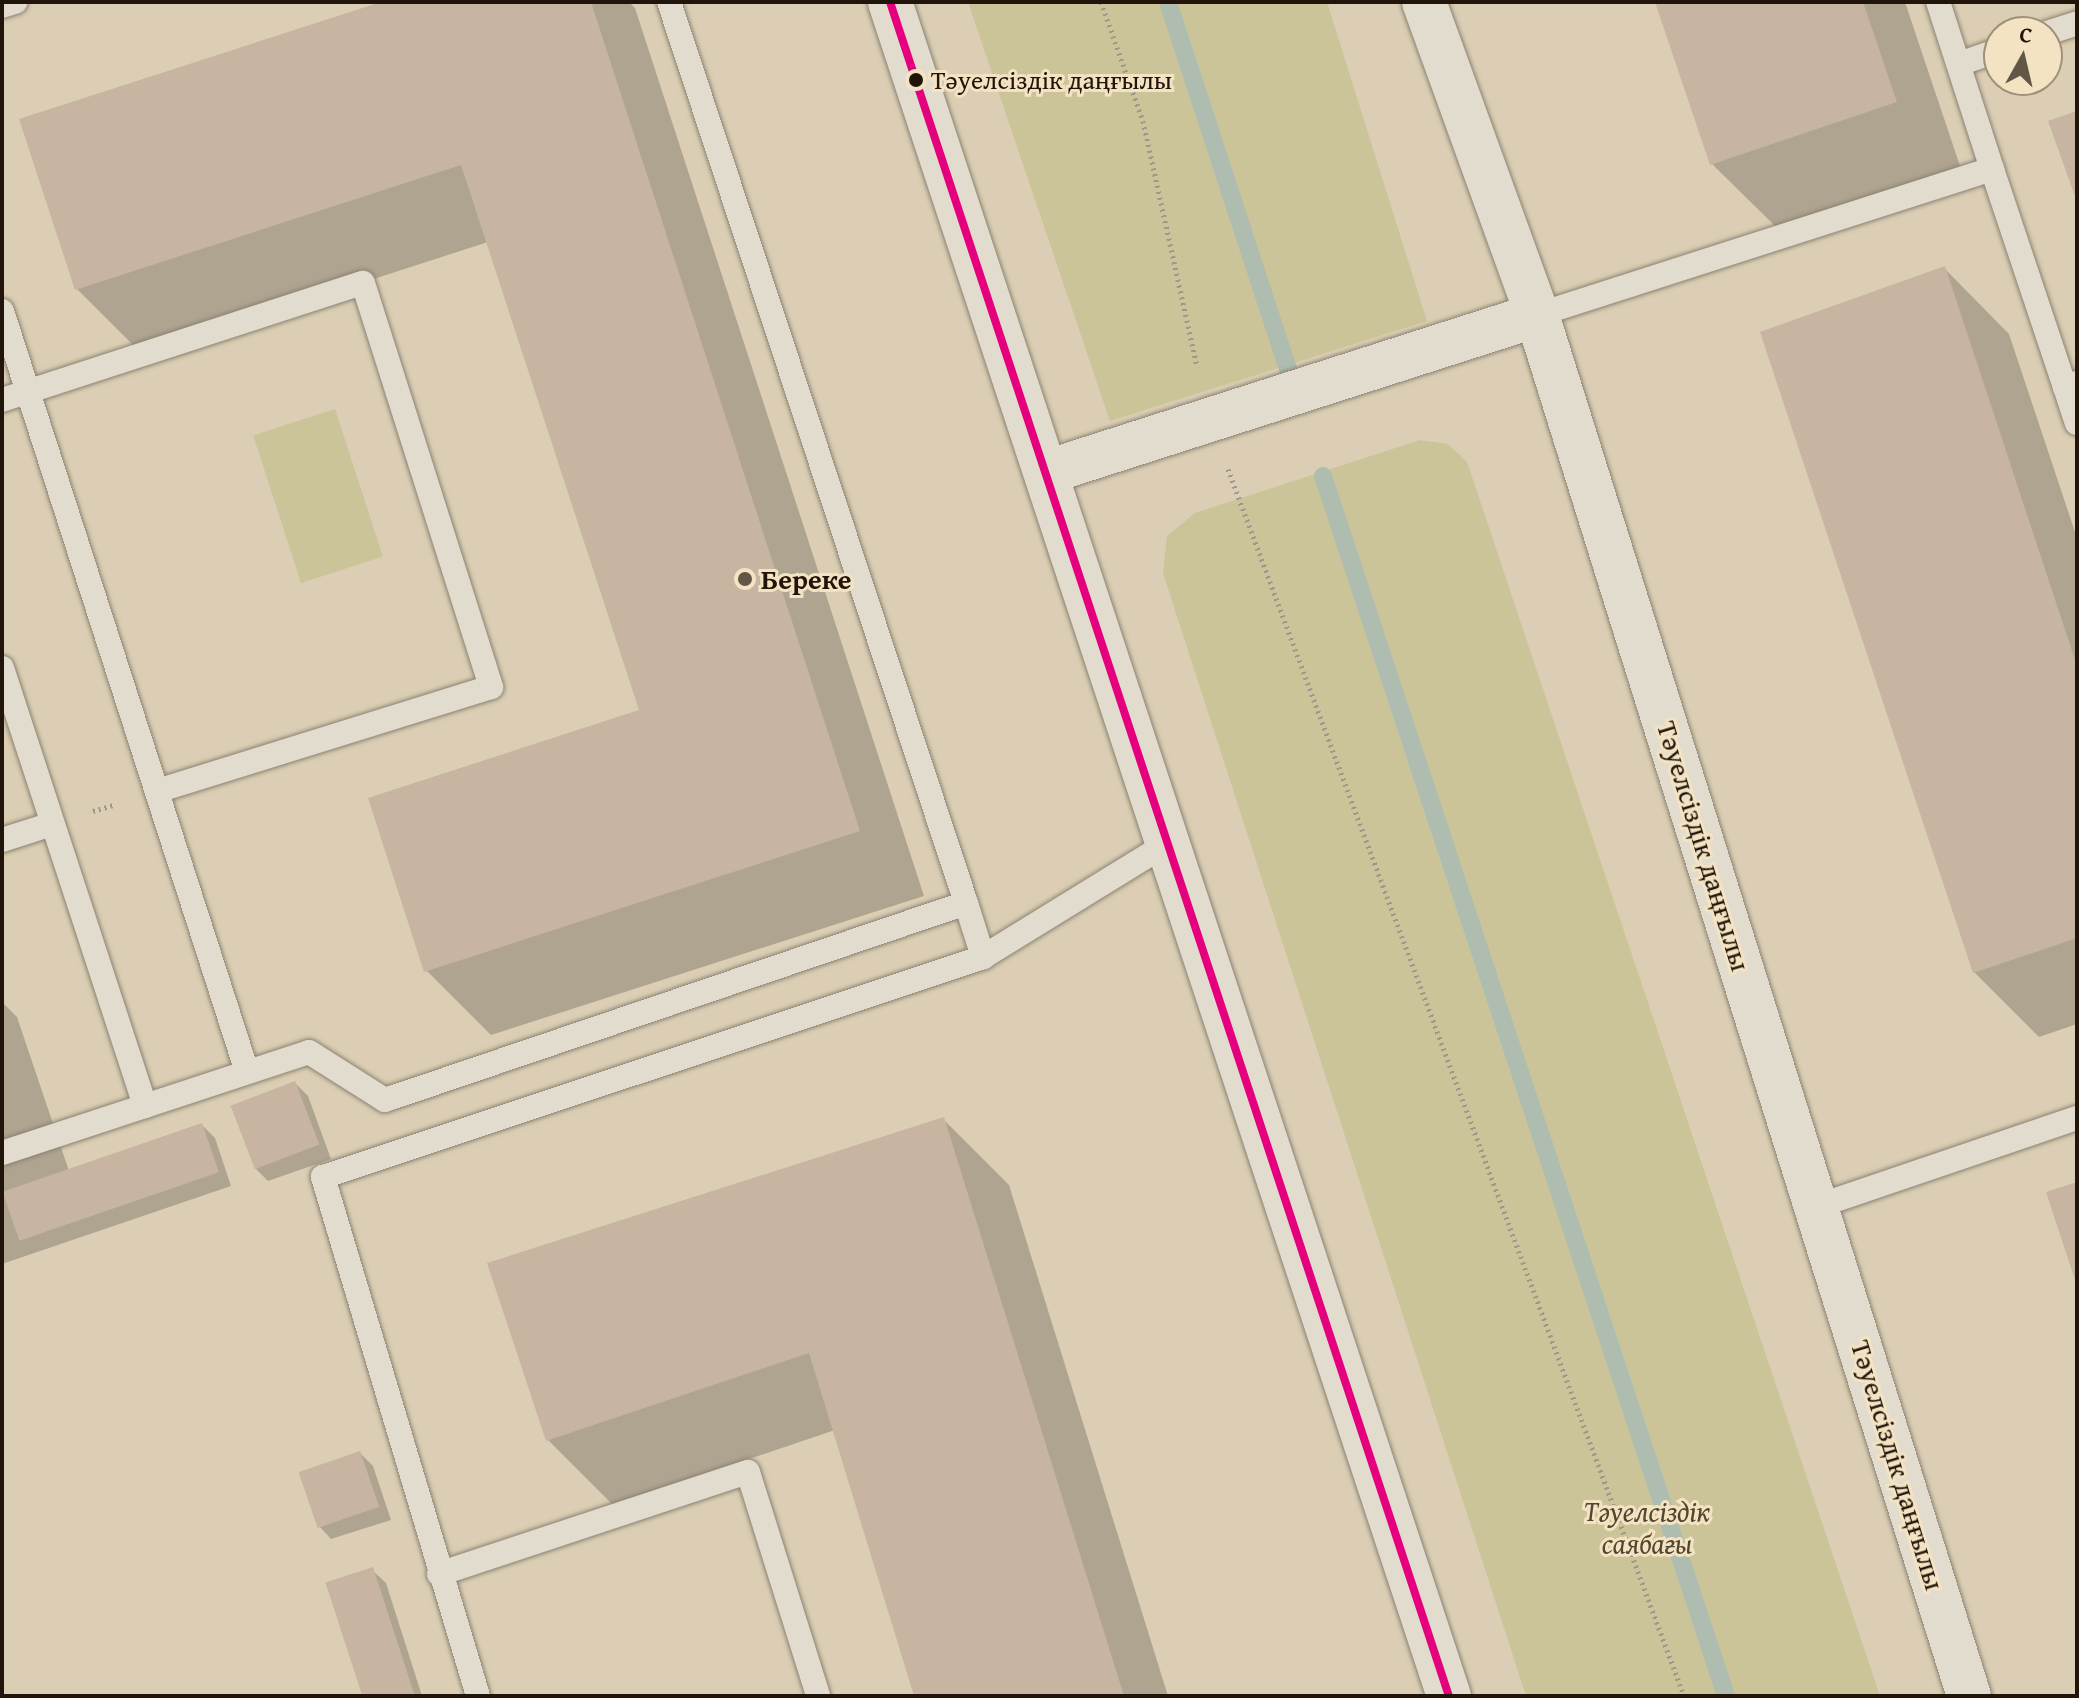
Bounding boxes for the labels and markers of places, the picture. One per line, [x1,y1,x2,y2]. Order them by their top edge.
place label: Тәуелсіздік даңғылы [931,64,1172,96]
marker: Тәуелсіздік даңғылы [908,72,924,88]
place label: Береке [761,562,852,596]
marker: Береке [736,570,754,588]

